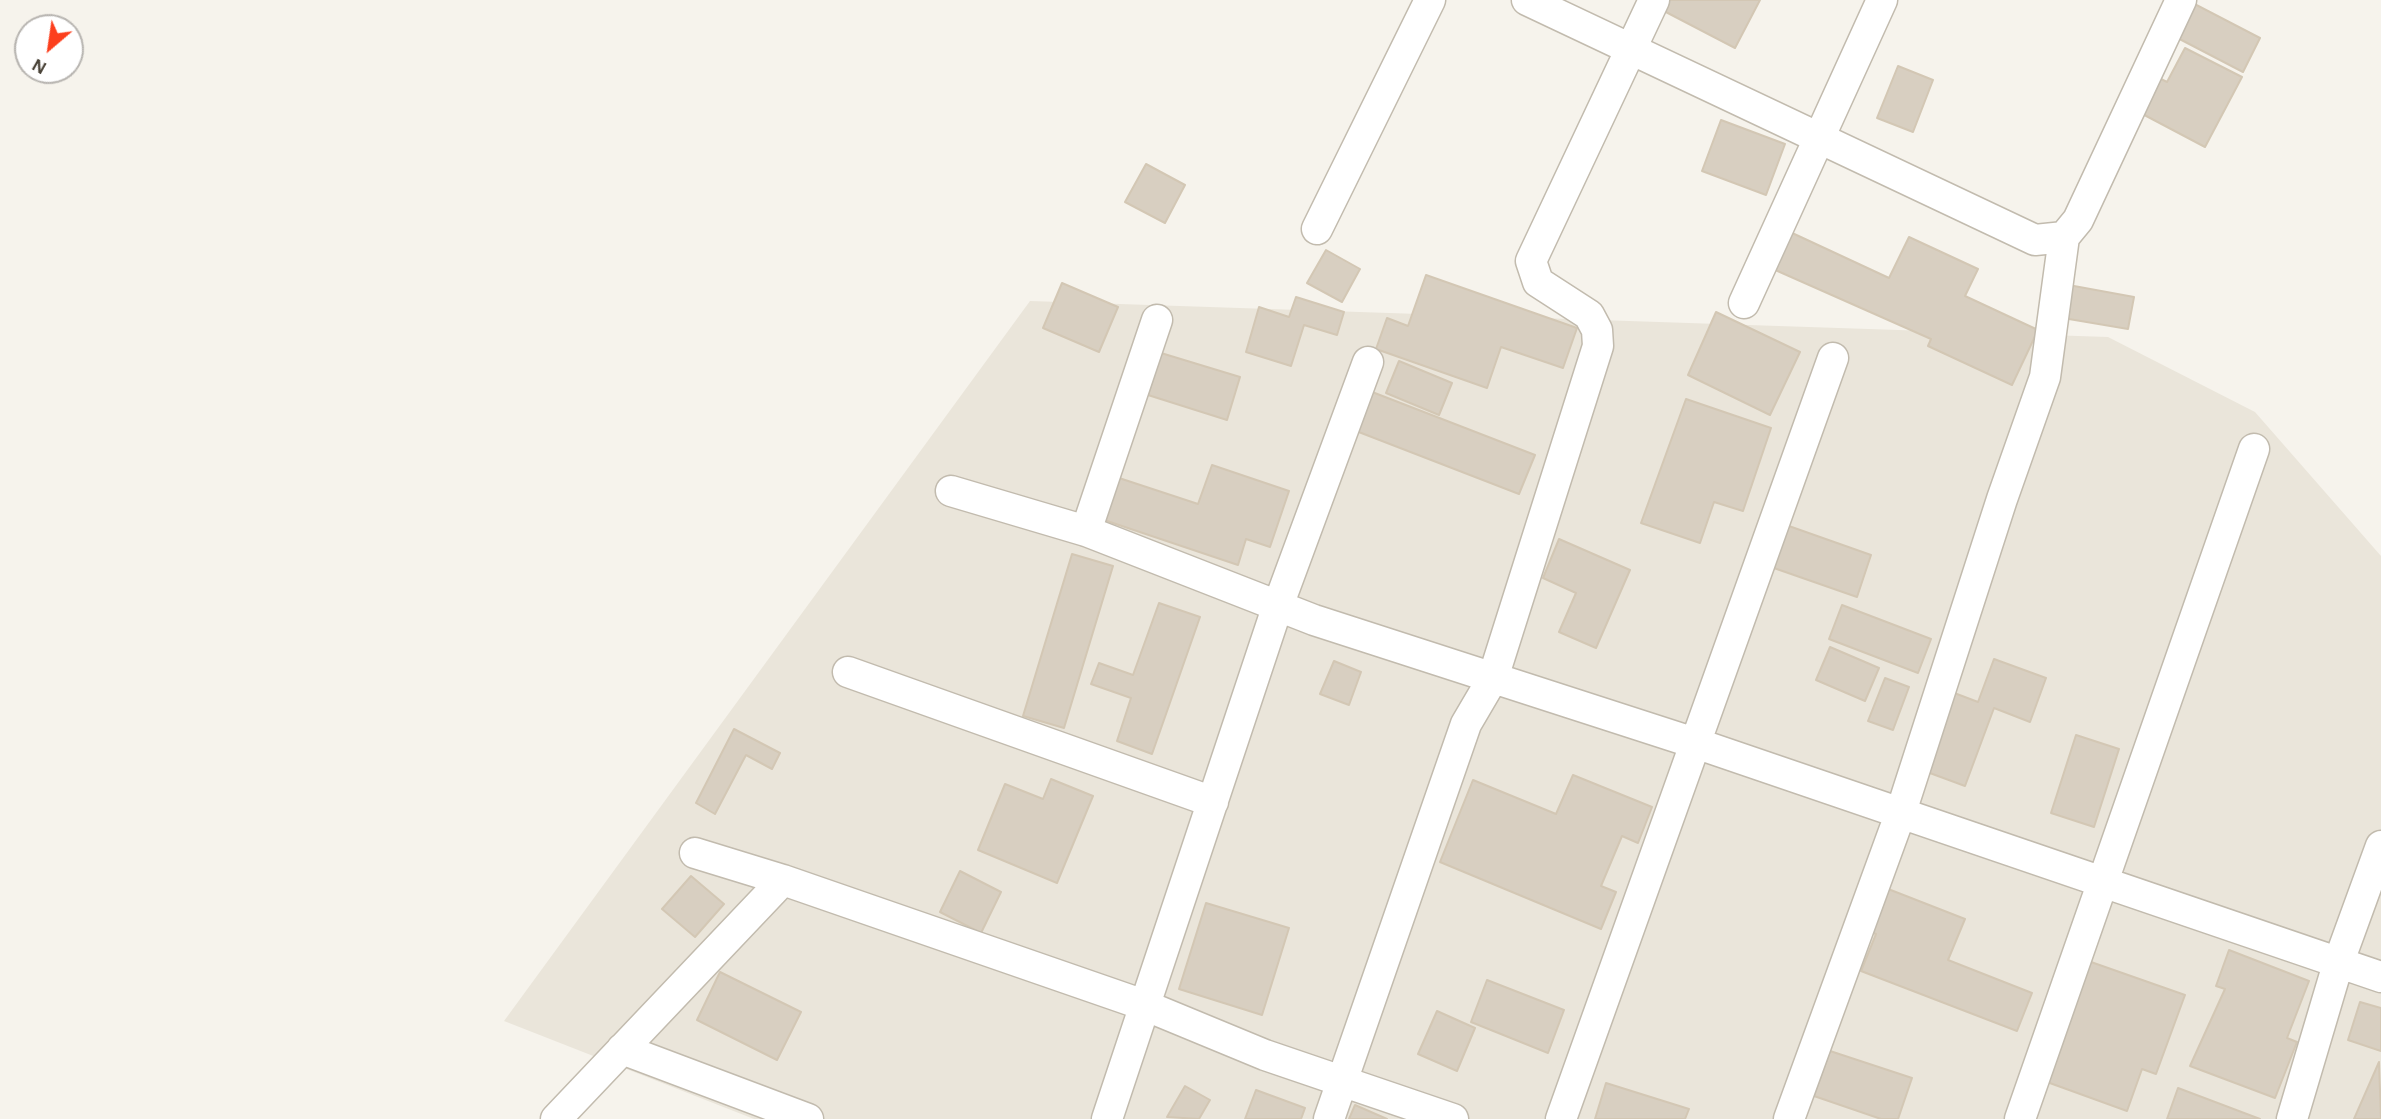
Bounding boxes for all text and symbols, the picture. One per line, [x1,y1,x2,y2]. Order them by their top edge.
north arrow [14,14,84,84]
text: N [29,55,50,78]

